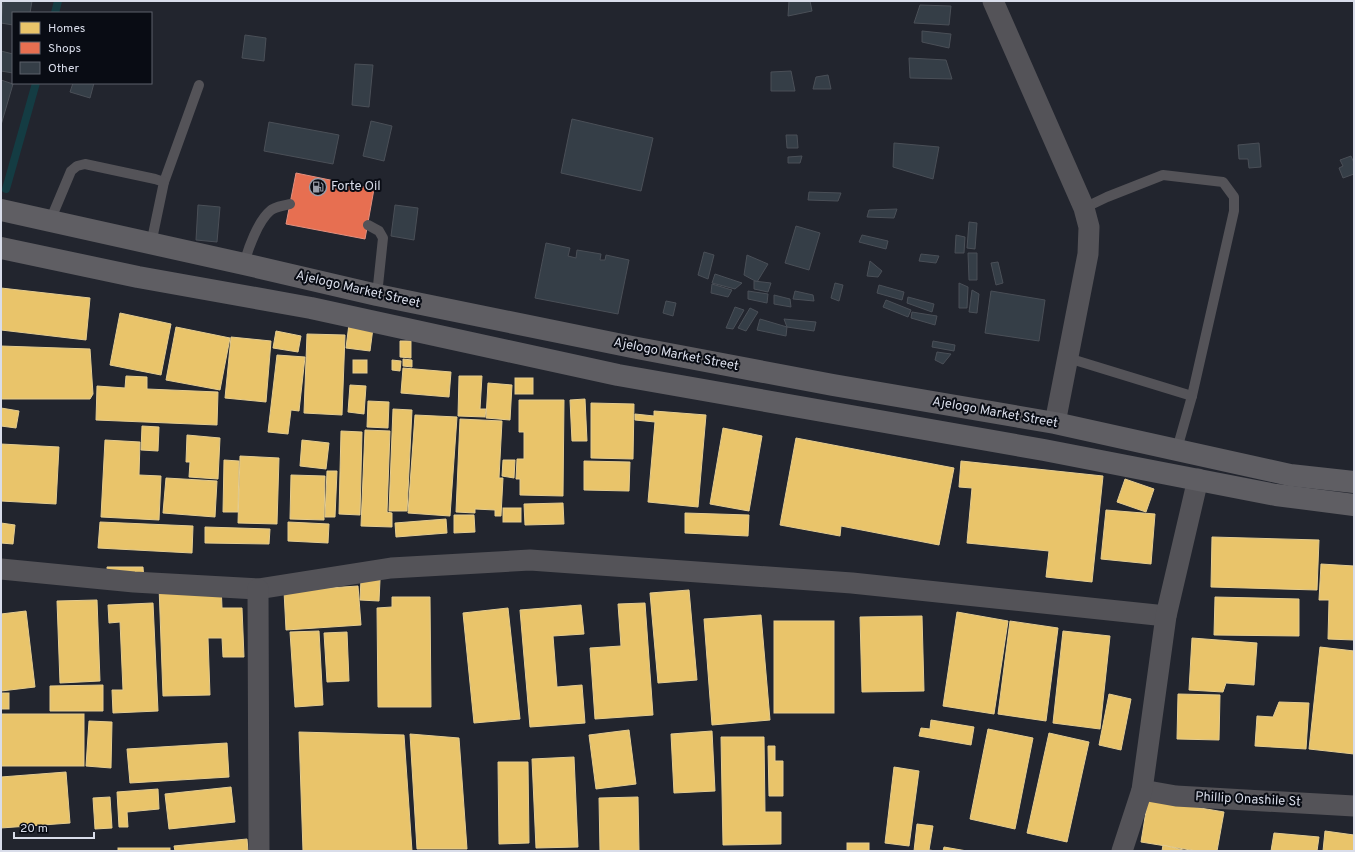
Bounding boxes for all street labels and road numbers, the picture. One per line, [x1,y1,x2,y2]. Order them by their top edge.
street label: Ajelogo Market Street [294,268,422,312]
street label: Ajelogo Market Street [612,335,740,375]
street label: Ajelogo Market Street [931,394,1059,432]
street label: Phillip Onashile St [1195,789,1301,811]

